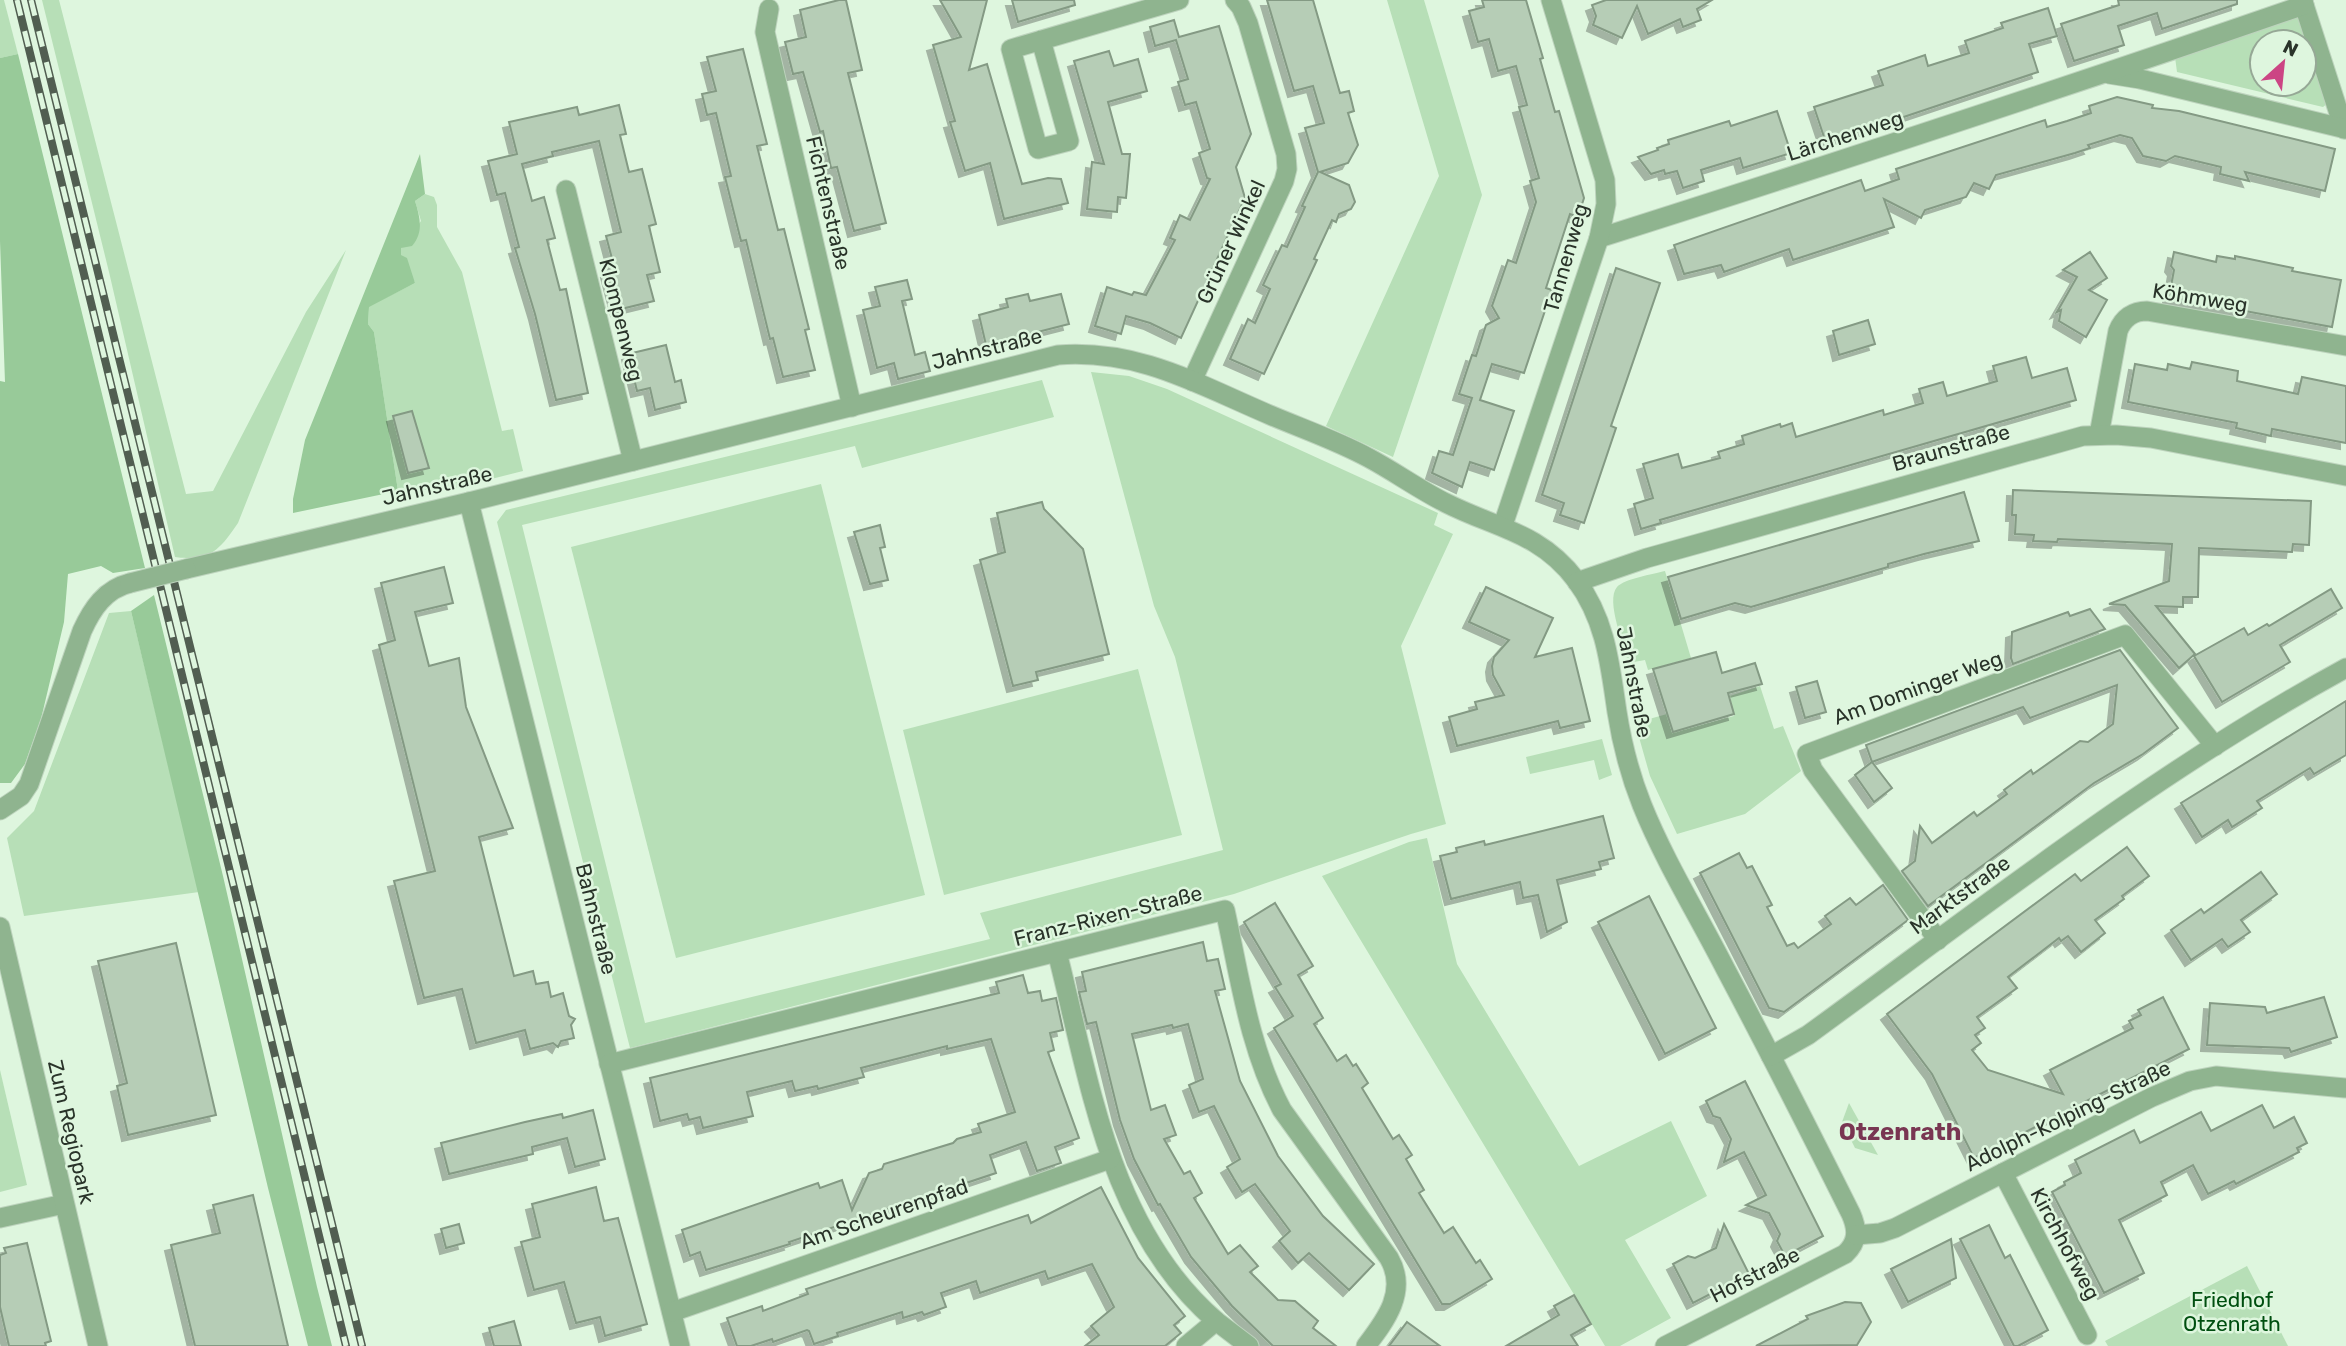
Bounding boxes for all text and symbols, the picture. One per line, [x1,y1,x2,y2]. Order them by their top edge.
north arrow [2248,28,2318,98]
text: N [2279,35,2302,62]
street label: Lärchenweg [1784,105,1906,166]
street label: Fichtenstraße [801,133,856,272]
street label: Grüner Winkel [1191,176,1270,308]
street label: Tannenweg [1538,200,1593,315]
street label: Klompenweg [594,256,649,384]
street label: Köhmweg [2151,278,2250,317]
street label: Jahnstraße [929,323,1045,374]
street label: Braunstraße [1889,419,2013,476]
street label: Jahnstraße [379,461,495,510]
street label: Jahnstraße [1611,624,1658,740]
street label: Am Dominger Weg [1830,645,2006,730]
street label: Marktstraße [1905,850,2015,939]
street label: Bahnstraße [571,861,622,977]
street label: Franz-Rixen-Straße [1011,880,1205,951]
street label: Adolph-Kolping-Straße [1961,1055,2175,1176]
street label: Zum Regiopark [43,1058,100,1206]
district label: Otzenrath [1839,1118,1961,1146]
street label: Am Scheurenpfad [796,1173,971,1254]
street label: Kirchhofweg [2025,1183,2105,1304]
street label: Hofstraße [1706,1241,1804,1308]
park label: Friedhof Otzenrath [2183,1287,2281,1336]

